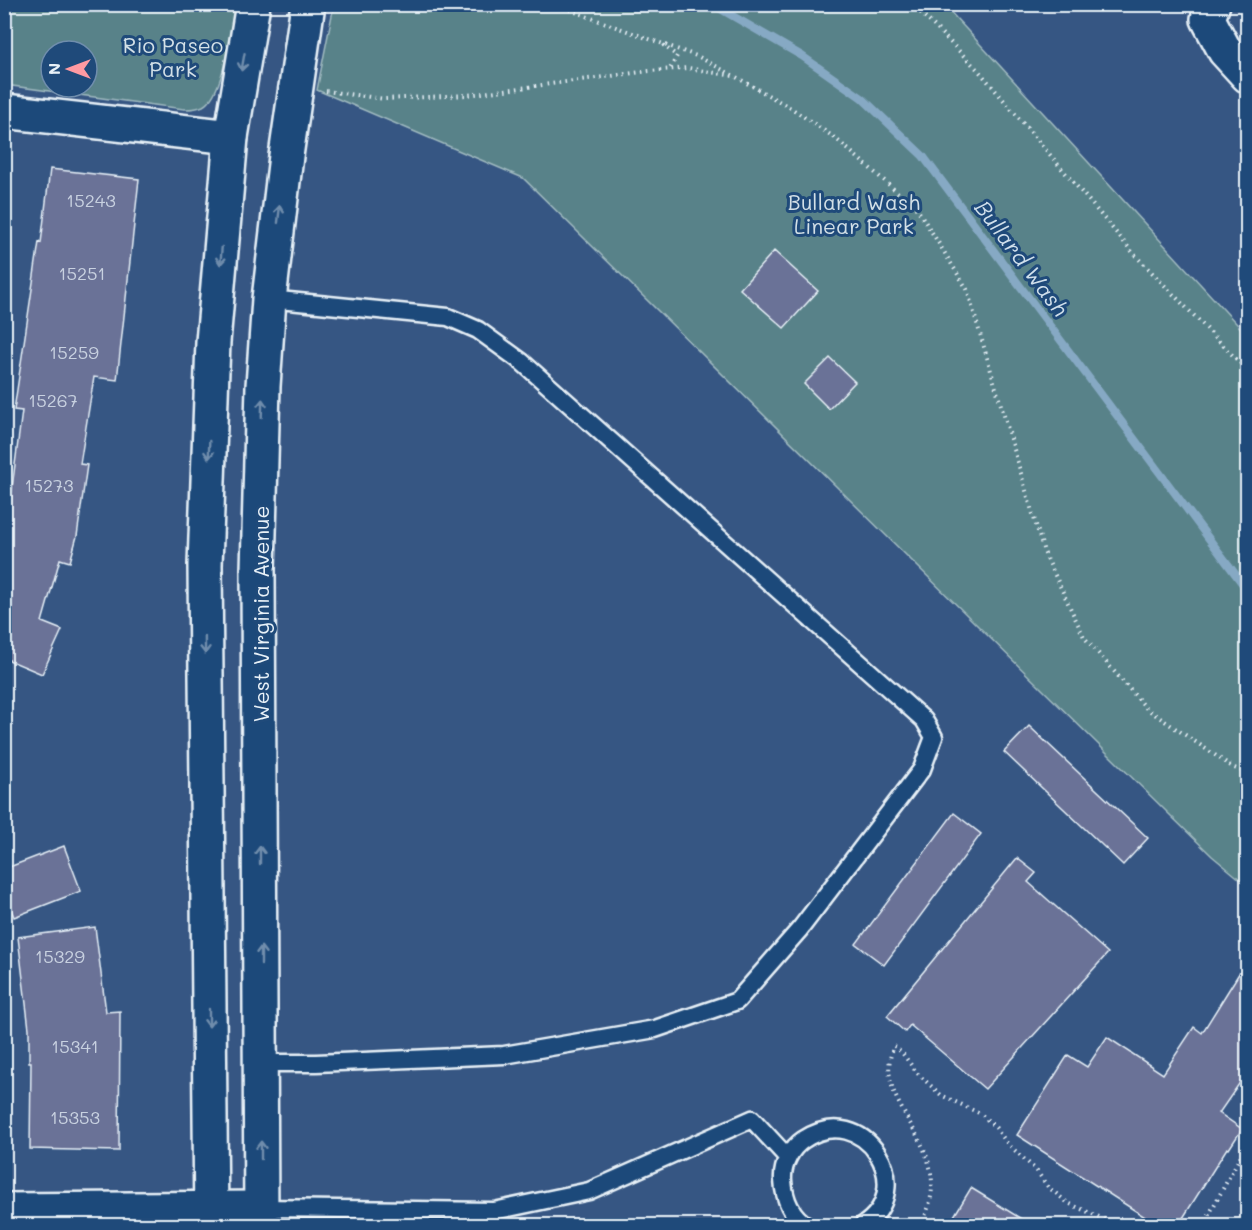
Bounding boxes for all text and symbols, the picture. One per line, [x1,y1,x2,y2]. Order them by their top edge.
park label: Rio Paseo Park [123,31,223,82]
north arrow [39,39,99,99]
one-way arrow [238,52,249,72]
text: N [43,63,64,75]
house number: 15243 [66,188,116,212]
park label: Bullard Wash Linear Park [788,188,920,239]
water label: Bullard Wash [969,194,1075,322]
one-way arrow [274,204,285,224]
one-way arrow [215,245,226,265]
house number: 15251 [58,261,106,285]
house number: 15259 [49,340,99,364]
house number: 15267 [28,388,78,412]
one-way arrow [257,398,268,418]
one-way arrow [204,440,215,460]
house number: 15273 [24,473,74,497]
street label: West Virginia Avenue [247,505,274,723]
one-way arrow [199,635,211,655]
one-way arrow [254,845,266,865]
house number: 15329 [35,944,85,968]
one-way arrow [255,945,267,965]
one-way arrow [203,1008,215,1028]
house number: 15341 [51,1034,99,1058]
house number: 15353 [50,1105,100,1129]
one-way arrow [255,1140,267,1160]

